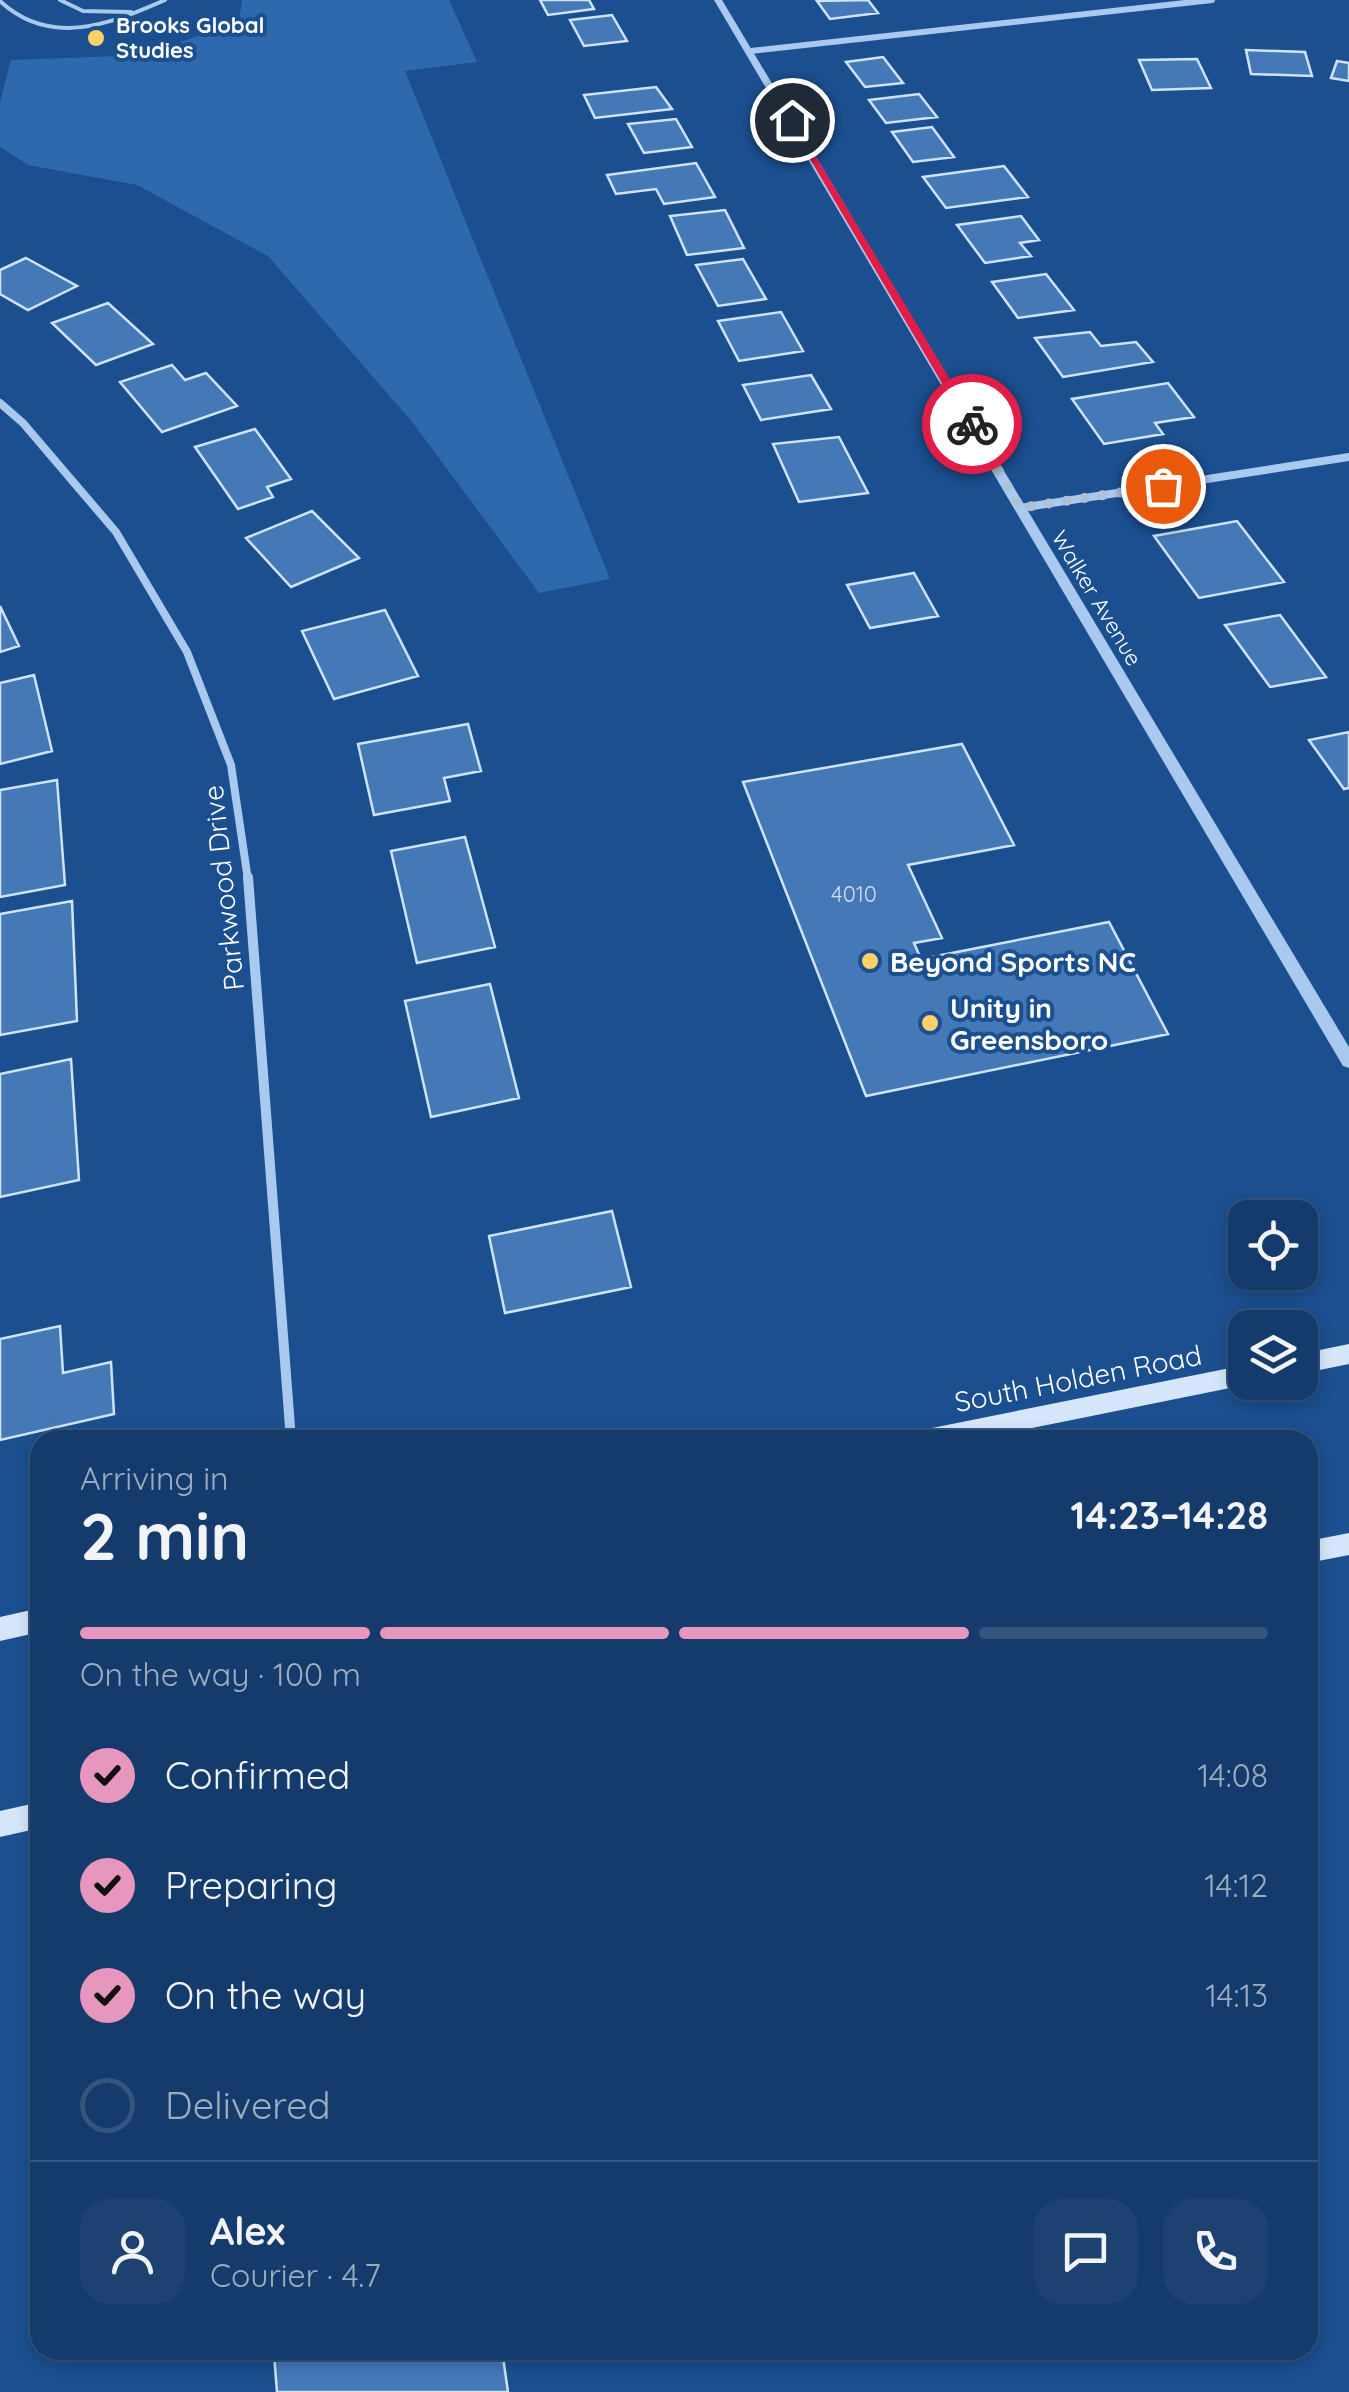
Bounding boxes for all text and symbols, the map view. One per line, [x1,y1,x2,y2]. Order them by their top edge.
place label: Brooks Global Studies [116,11,264,64]
marker: Brooks Global Studies [85,27,107,49]
pin [750,78,835,163]
icon: home [765,93,820,148]
courier [922,374,1022,474]
icon: bike [945,397,1000,452]
pin [1121,444,1206,529]
icon: bag [1136,459,1191,514]
street label: Walker Avenue [1046,525,1148,671]
street label: Parkwood Drive [195,784,251,992]
house number: 4010 [831,880,877,908]
place label: Beyond Sports NC [890,944,1136,979]
marker: Beyond Sports NC [859,950,881,972]
place label: Unity in Greensboro [950,990,1108,1057]
marker: Unity in Greensboro [919,1012,941,1034]
map controls [1228,1200,1318,1400]
button: locate [1228,1200,1318,1290]
button: layers [1228,1310,1318,1400]
street label: South Holden Road [951,1337,1205,1419]
text: Arriving in [80,1458,229,1498]
text: 14:23–14:28 [1070,1491,1268,1539]
text: 2 min [80,1495,249,1576]
text: On the way · 100 m [80,1654,361,1694]
icon: check [80,1748,135,1803]
text: Confirmed [165,1751,350,1799]
text: 14:08 [1197,1755,1268,1795]
icon: check [80,1858,135,1913]
text: Preparing [165,1861,337,1909]
text: 14:12 [1204,1865,1268,1905]
icon: check [80,1968,135,2023]
text: On the way [165,1971,366,2019]
text: 14:13 [1205,1975,1268,2015]
text: Delivered [165,2081,331,2129]
button: person [80,2199,185,2304]
button: chat [1033,2199,1138,2304]
button: phone [1163,2199,1268,2304]
text: Alex [210,2207,285,2255]
text: Courier · 4.7 [210,2255,381,2295]

